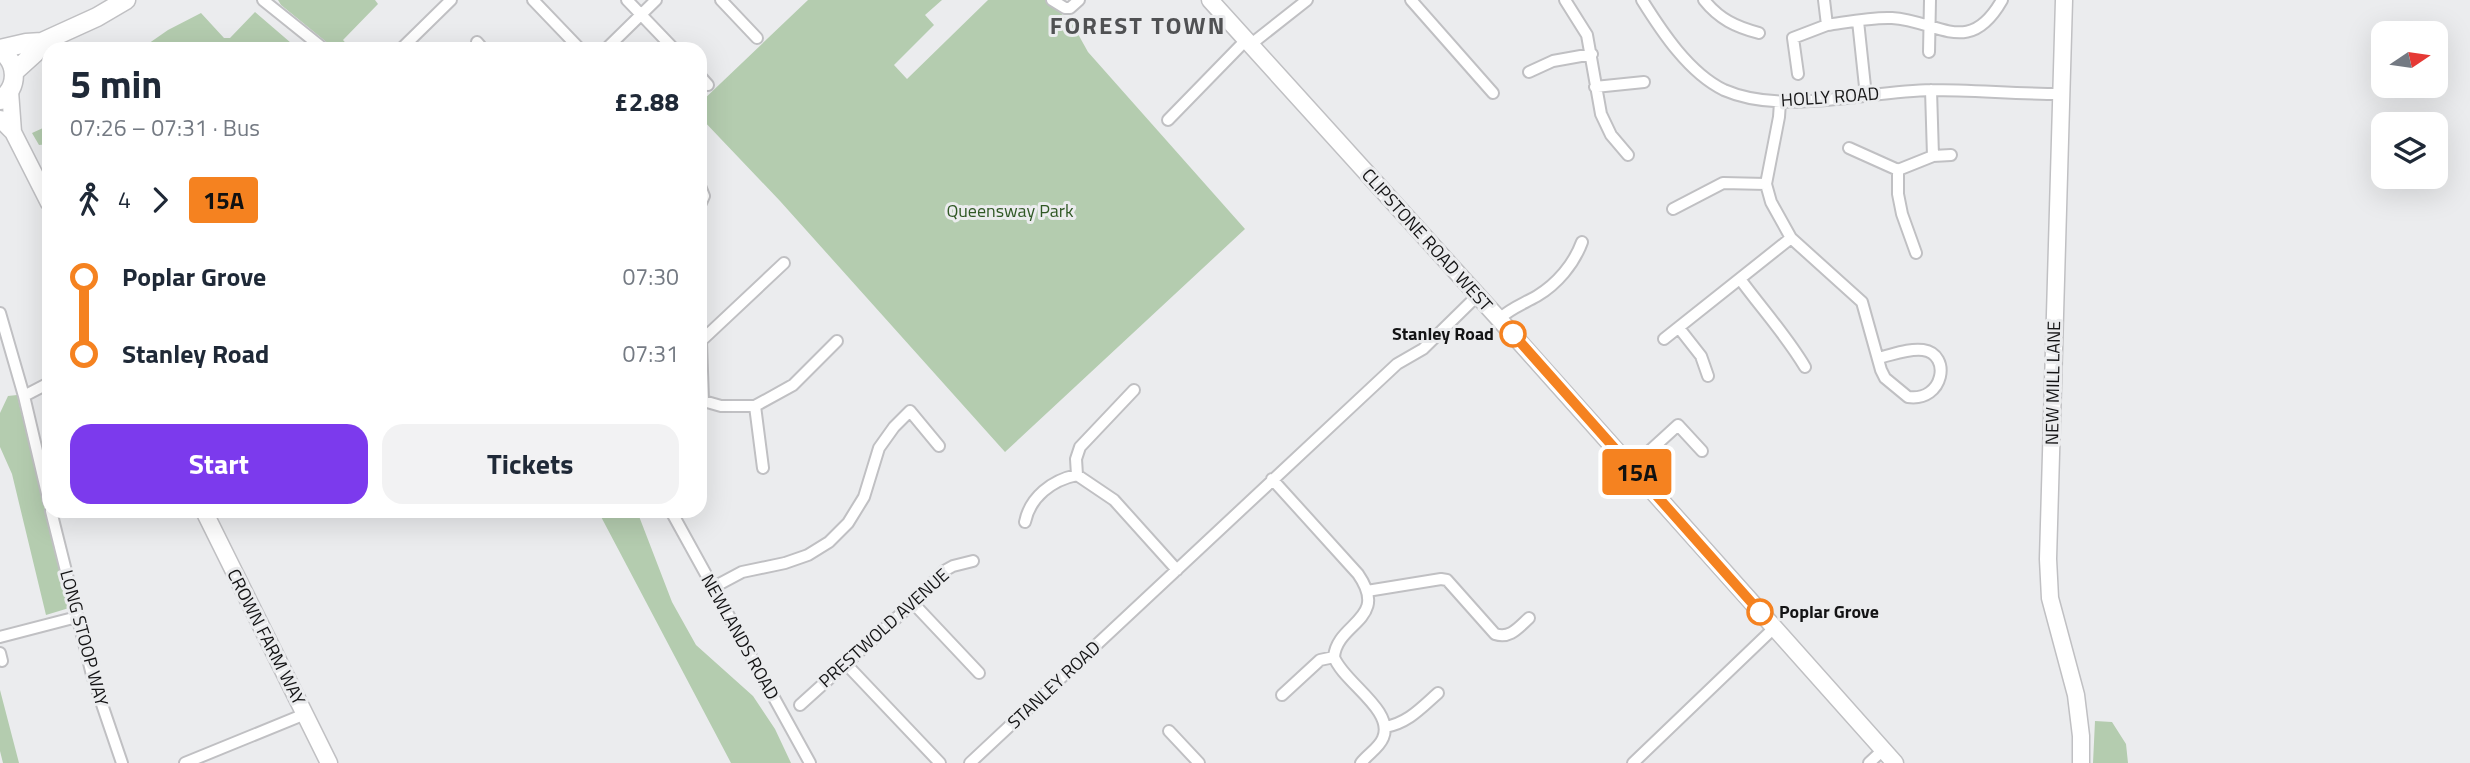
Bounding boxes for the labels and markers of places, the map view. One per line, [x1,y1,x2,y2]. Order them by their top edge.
place label: Stanley Road [1392,320,1494,347]
marker: Stanley Road [1500,321,1526,347]
place label: Poplar Grove [1779,598,1879,625]
marker: Poplar Grove [1747,599,1773,625]

